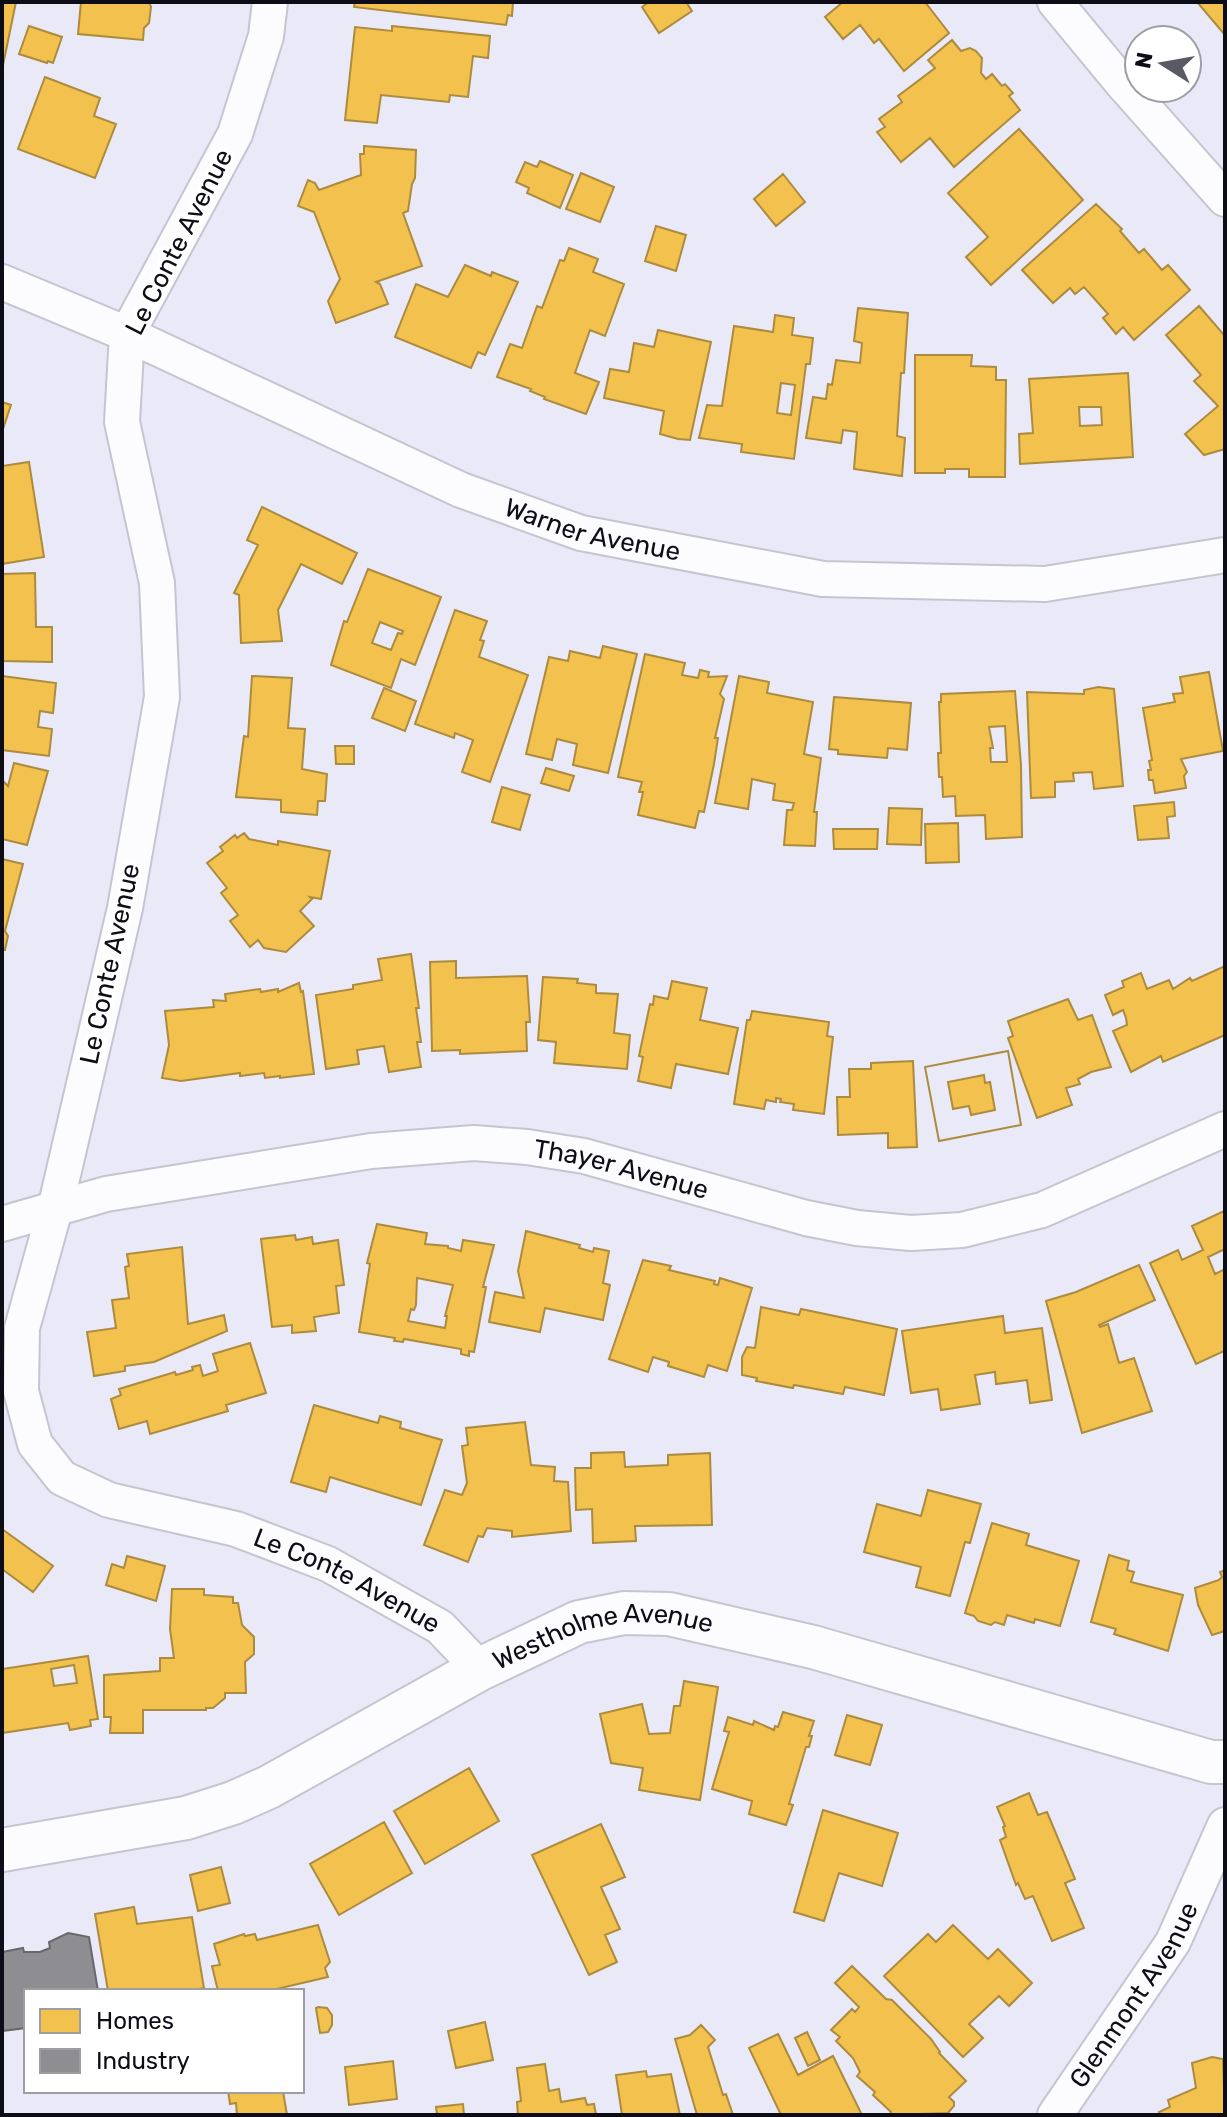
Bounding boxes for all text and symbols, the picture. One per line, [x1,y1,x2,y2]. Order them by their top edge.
north arrow [1123,24,1203,104]
text: N [1129,50,1159,71]
street label: Le Conte Avenue [119,144,239,340]
street label: Warner Avenue [501,491,683,567]
street label: Le Conte Avenue [74,861,146,1067]
street label: Thayer Avenue [532,1133,712,1206]
street label: Le Conte Avenue [249,1522,446,1639]
street label: Westholme Avenue [488,1597,717,1676]
street label: Glenmont Avenue [1063,1897,1204,2094]
legend [24,1989,304,2093]
text: Homes [96,2007,174,2035]
text: Industry [96,2047,190,2075]

